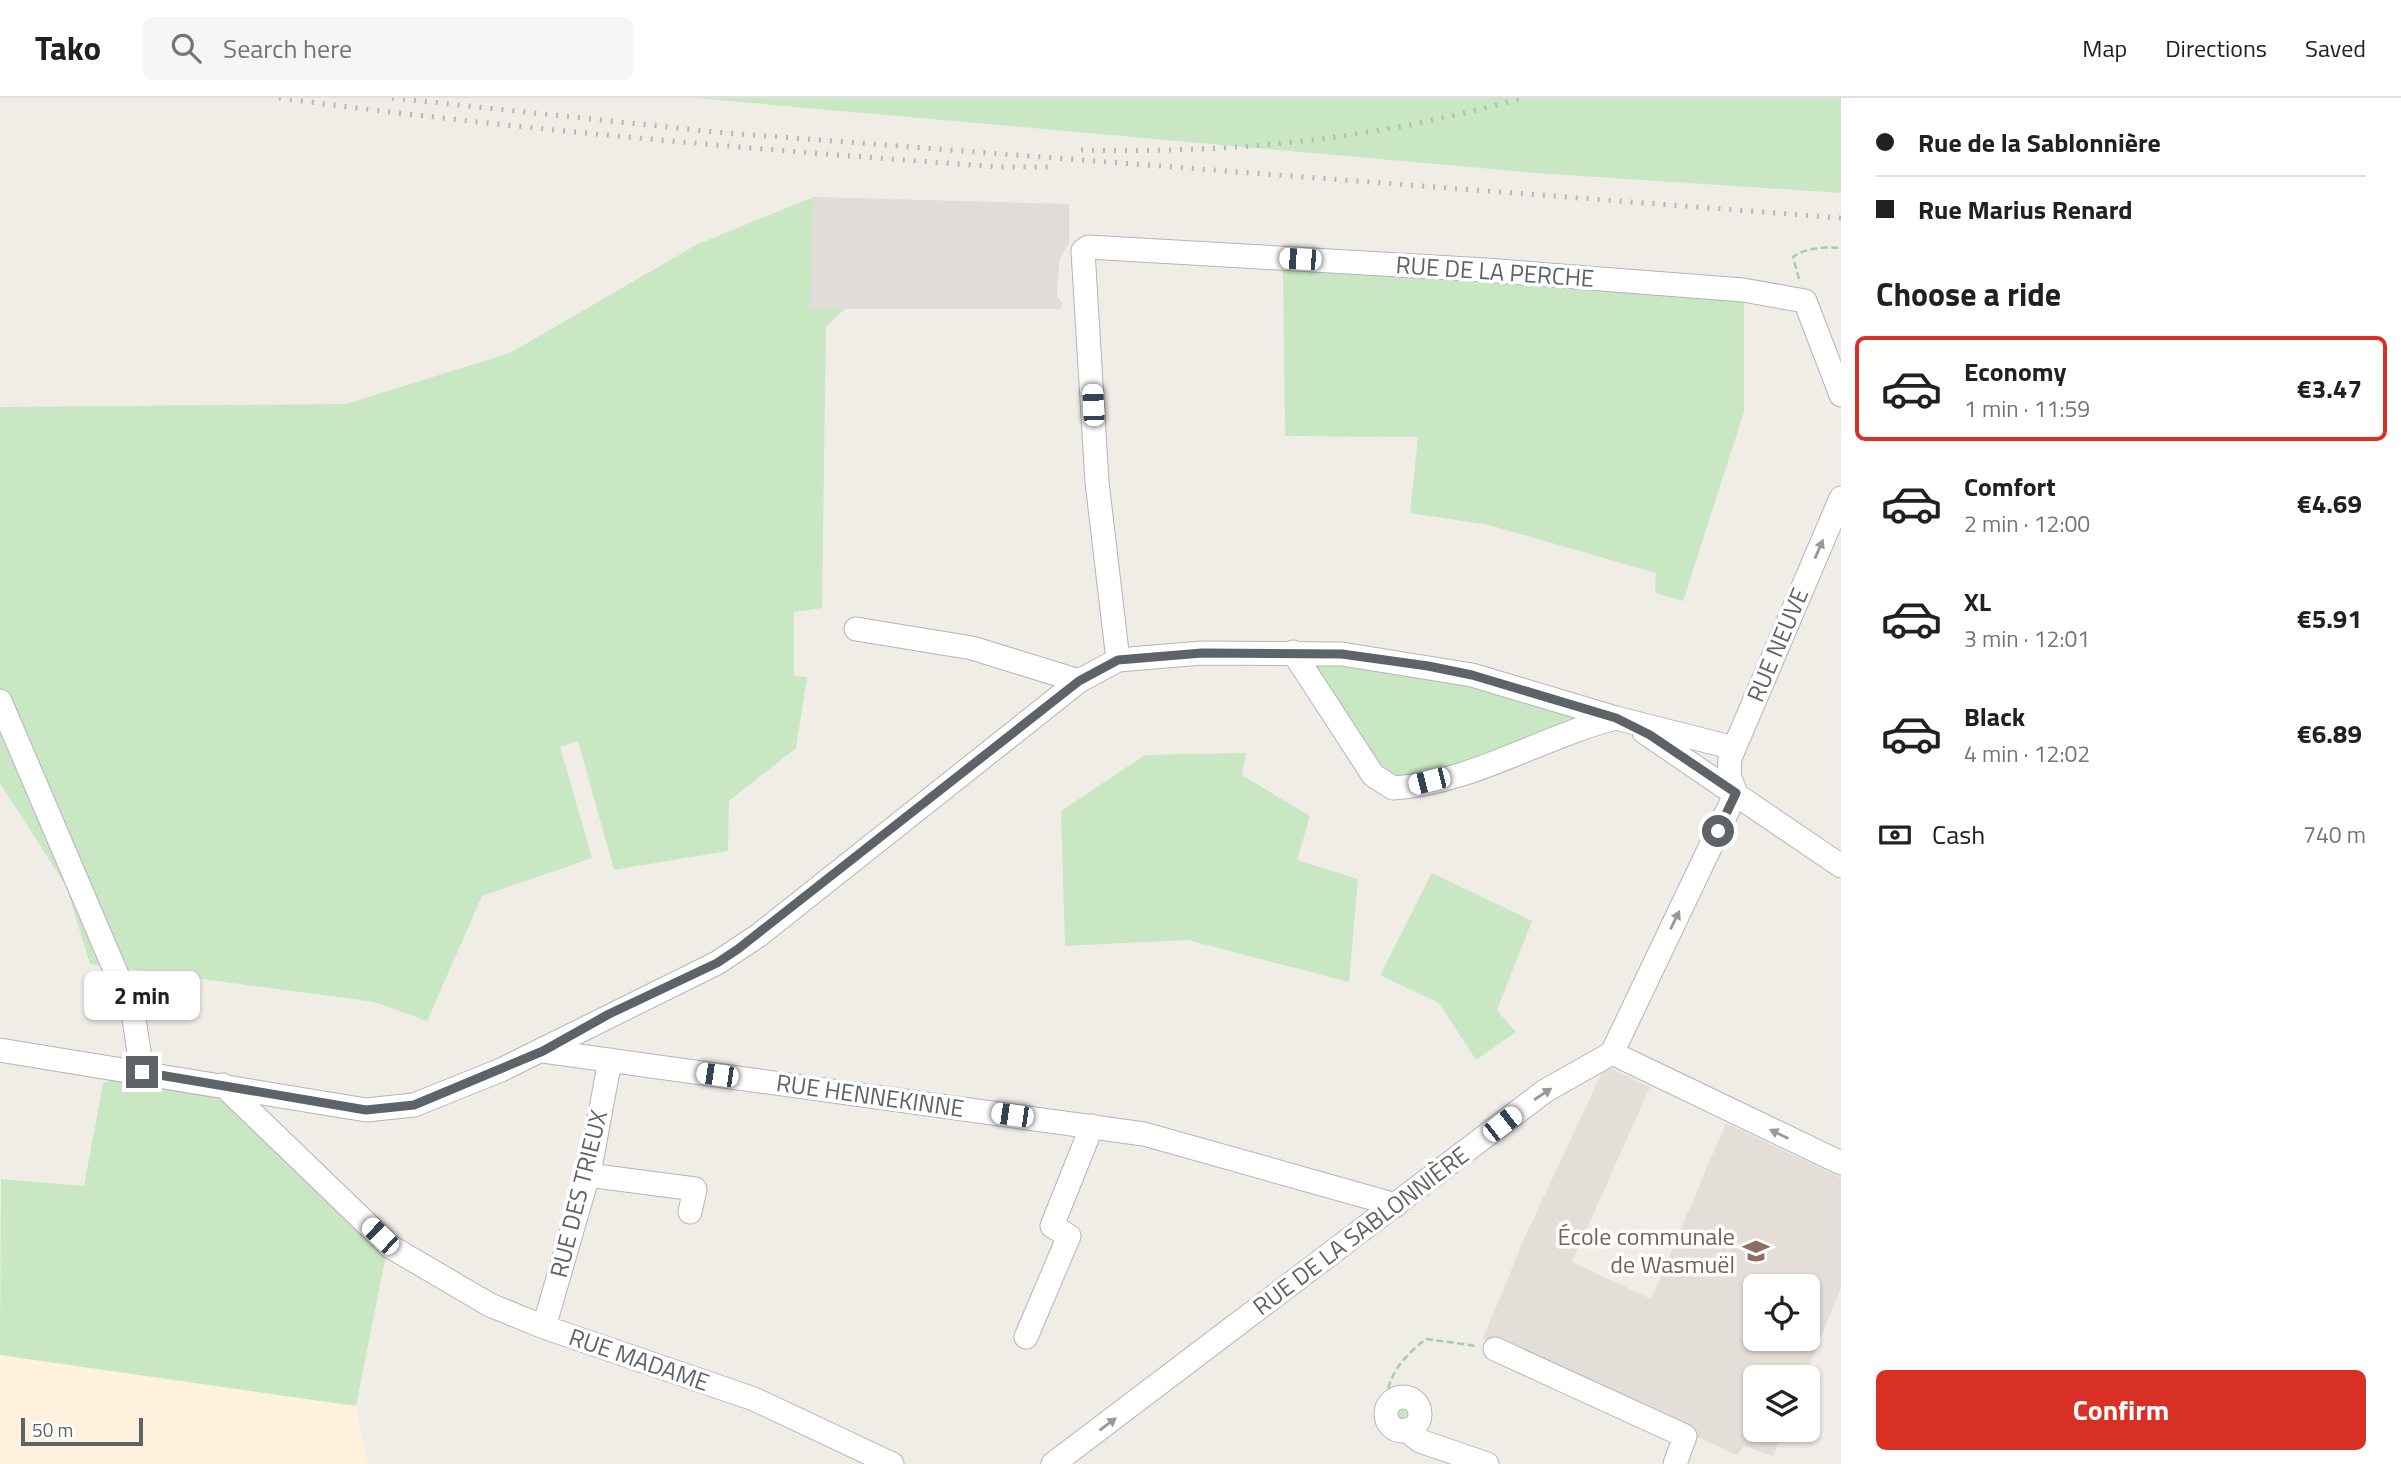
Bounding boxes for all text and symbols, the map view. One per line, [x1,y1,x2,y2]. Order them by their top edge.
search box [143,17,633,80]
text: Tako [35,23,101,73]
icon: search [167,29,205,67]
text: Search here [223,29,352,68]
text: Map [2082,30,2127,66]
text: Directions [2165,30,2267,66]
text: Saved [2305,30,2366,66]
text: Rue de la Sablonnière [1918,123,2161,162]
text: Rue Marius Renard [1918,190,2133,229]
street label: RUE DE LA PERCHE [1395,246,1595,296]
car [1279,247,1322,271]
text: Choose a ride [1876,270,2061,318]
text: Economy [1964,352,2066,391]
icon: car [1880,357,1943,420]
text: €3.47 [2297,369,2362,408]
car [1082,383,1105,427]
text: 1 min · 11:59 [1964,391,2090,426]
text: Comfort [1964,467,2056,506]
icon: car [1880,472,1943,535]
text: €4.69 [2297,484,2362,523]
text: 2 min · 12:00 [1964,506,2090,541]
one-way arrow [1814,538,1825,559]
street label: RUE NEUVE [1737,582,1817,707]
text: XL [1964,582,1991,621]
icon: car [1880,587,1943,650]
text: €5.91 [2297,599,2362,638]
text: 3 min · 12:01 [1964,621,2090,656]
text: Black [1964,697,2025,736]
icon: car [1880,702,1943,765]
text: €6.89 [2297,714,2362,753]
text: 4 min · 12:02 [1964,736,2090,771]
car [1407,766,1452,796]
route start [1702,815,1734,847]
text: Cash [1932,815,1985,854]
icon: cash [1876,816,1914,854]
text: 740 m [2303,817,2366,852]
one-way arrow [1670,910,1681,930]
callout: 2 min [84,970,200,1020]
text: 2 min [114,978,170,1013]
route end [126,1056,158,1088]
car [695,1062,740,1088]
street label: RUE HENNEKINNE [774,1064,966,1126]
one-way arrow [1533,1087,1553,1100]
car [990,1102,1035,1128]
car [1479,1103,1526,1145]
street label: RUE DES TRIEUX [540,1106,616,1281]
one-way arrow [1769,1128,1789,1140]
street label: RUE DE LA SABLONNIÈRE [1245,1137,1476,1324]
car [358,1214,403,1258]
place label: École communale de Wasmuël [1558,1218,1735,1282]
school or university icon: École communale de Wasmuël [1741,1236,1771,1266]
map controls [1743,1274,1820,1442]
button: locate [1743,1274,1820,1351]
street label: RUE MADAME [564,1318,714,1400]
button: layers [1743,1365,1820,1442]
button: Confirm [1876,1370,2366,1450]
scale bar [21,1415,144,1447]
text: 50 m [32,1415,73,1444]
one-way arrow [1099,1417,1117,1431]

